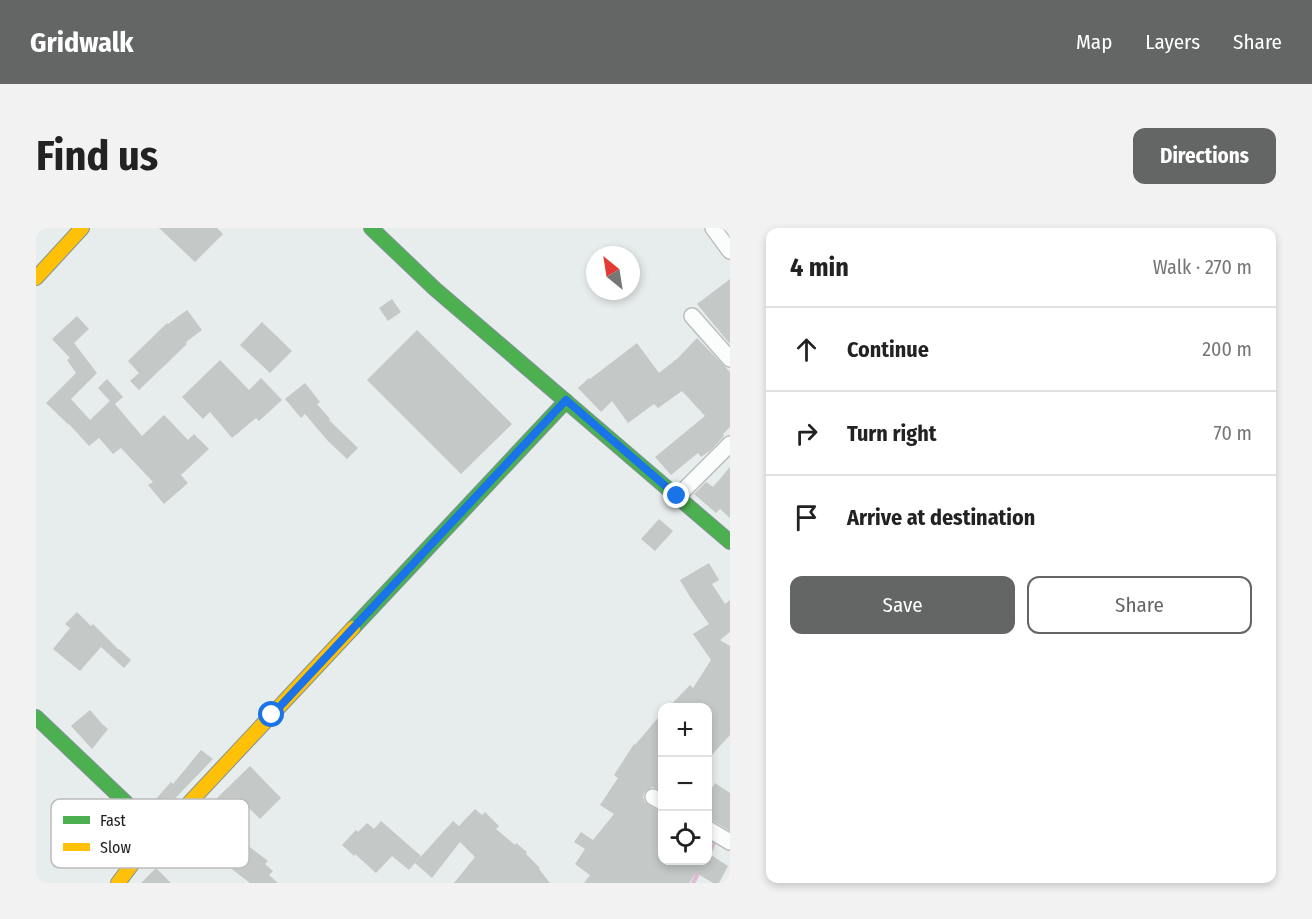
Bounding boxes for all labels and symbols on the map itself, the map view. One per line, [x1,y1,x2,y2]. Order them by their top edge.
north arrow [586,246,640,300]
route end [663,482,689,508]
route start [258,701,284,727]
legend [51,799,249,868]
text: Fast [100,811,127,830]
text: Slow [100,838,131,857]

